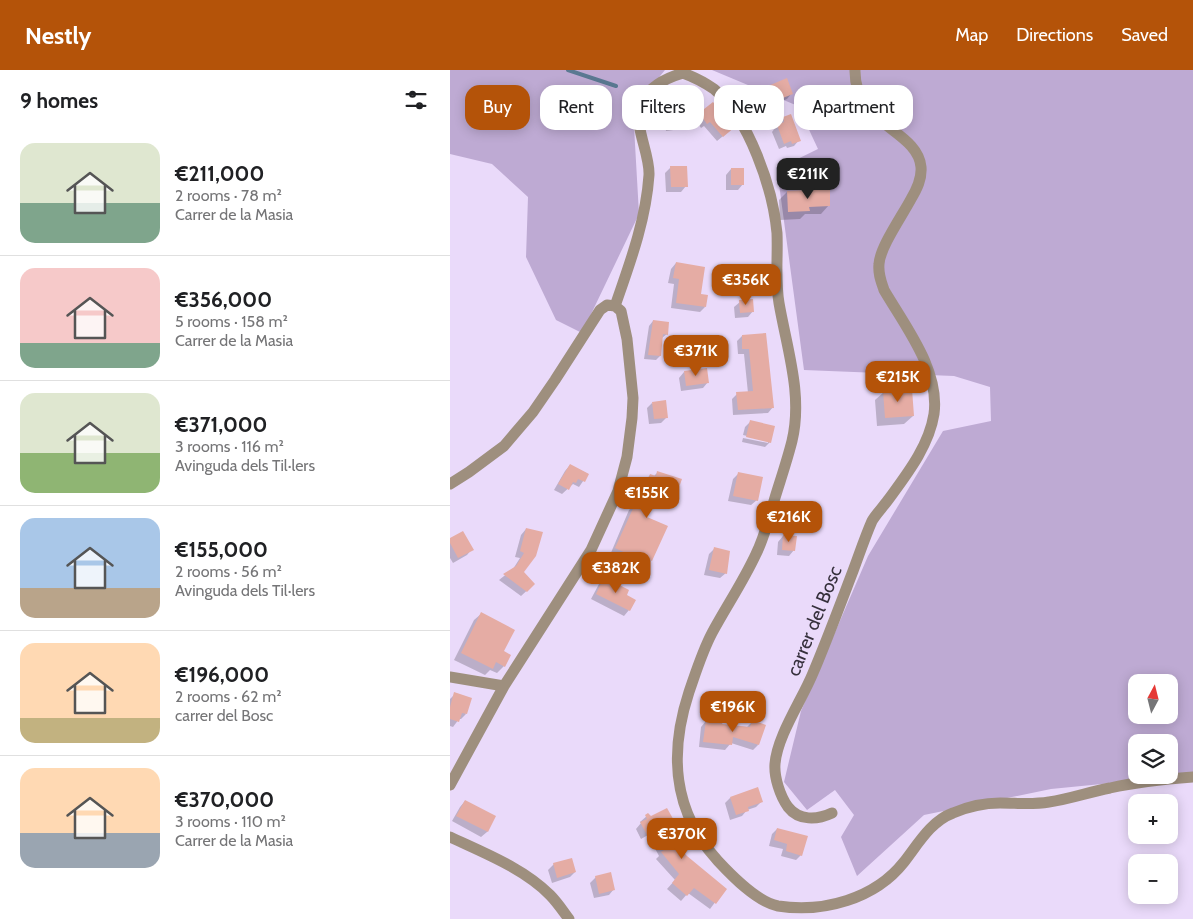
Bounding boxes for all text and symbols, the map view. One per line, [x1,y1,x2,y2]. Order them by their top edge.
text: Nestly [25,21,91,50]
text: Map [955,24,988,46]
text: Directions [1016,24,1093,46]
text: Saved [1121,24,1168,46]
chip: Buy [465,85,530,130]
chip: Rent [540,85,612,130]
chip: Filters [622,85,704,130]
chip: New [714,85,784,130]
chip: Apartment [794,85,913,130]
icon: filters [402,86,430,114]
text: 9 homes [20,88,98,113]
pin: €211K [773,158,843,200]
text: €211,000 [175,161,264,186]
icon: home [60,163,120,223]
text: €211K [788,164,828,183]
text: 2 rooms · 78 m² [175,186,282,205]
text: Carrer de la Masia [175,205,293,224]
pin: €356K [711,264,781,306]
text: €356K [723,270,769,289]
text: €356,000 [175,287,272,312]
icon: home [60,288,120,348]
text: 5 rooms · 158 m² [175,312,288,331]
text: Carrer de la Masia [175,331,293,350]
pin: €371K [661,334,731,377]
text: €371K [675,341,717,360]
pin: €215K [863,360,933,403]
text: €215K [876,367,920,386]
text: €371,000 [175,412,267,437]
icon: home [60,413,120,473]
text: 3 rooms · 116 m² [175,437,284,456]
text: Avinguda dels Til·lers [175,456,315,475]
pin: €155K [612,476,682,519]
text: €155K [625,483,669,502]
pin: €216K [754,500,824,543]
text: €216K [767,507,811,526]
text: €155,000 [175,537,268,562]
icon: home [60,538,120,598]
pin: €382K [581,552,651,594]
text: €382K [592,558,640,577]
text: 2 rooms · 56 m² [175,562,282,581]
street label: carrer del Bosc [781,562,847,679]
text: Avinguda dels Til·lers [175,581,315,600]
text: €196,000 [175,662,269,687]
icon: home [60,663,120,723]
north arrow [1128,674,1178,724]
map controls [1128,674,1178,904]
text: 2 rooms · 62 m² [175,687,282,706]
pin: €196K [698,690,768,733]
text: €196K [711,697,755,716]
text: carrer del Bosc [175,706,273,725]
button: layers [1128,734,1178,784]
text: €370,000 [175,787,274,812]
icon: home [60,788,120,848]
button: + [1128,794,1178,844]
text: 3 rooms · 110 m² [175,812,286,831]
pin: €370K [647,818,717,860]
text: €370K [658,824,706,843]
text: Carrer de la Masia [175,831,293,850]
button: − [1128,854,1178,904]

